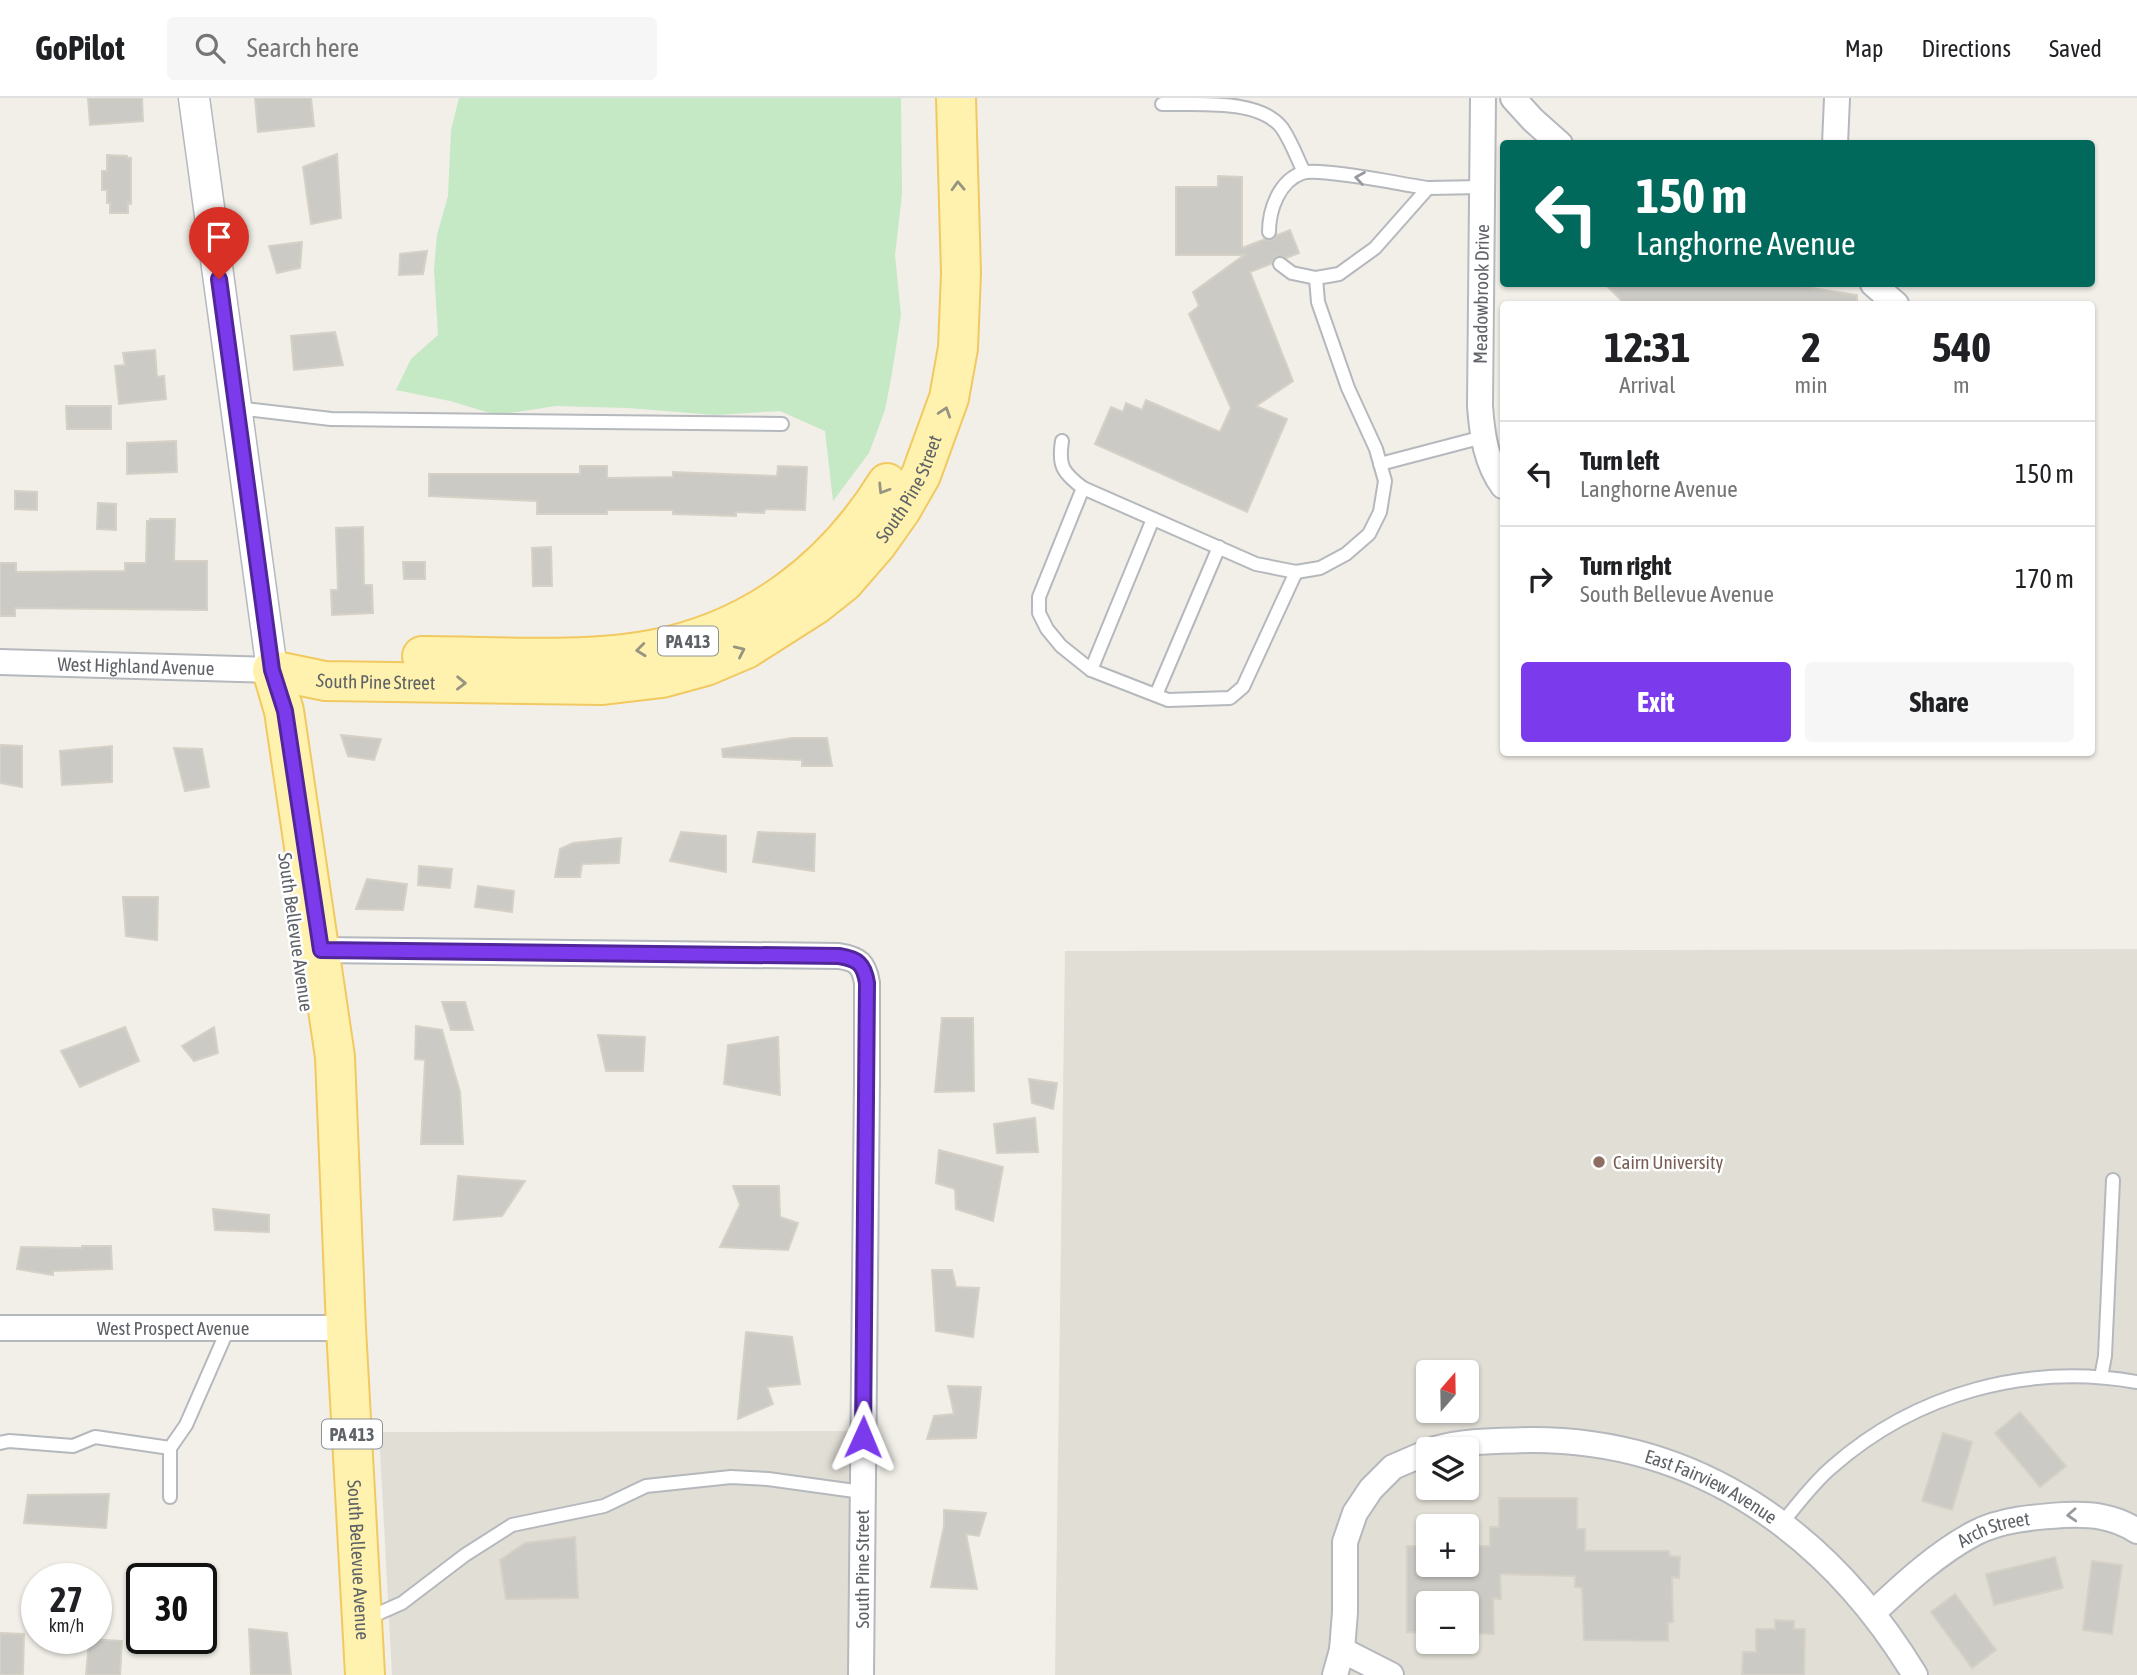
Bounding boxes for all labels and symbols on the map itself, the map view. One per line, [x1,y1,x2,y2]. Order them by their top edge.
one-way arrow [1355,171,1366,186]
one-way arrow [951,180,966,191]
pin [189,207,249,279]
street label: Meadowbrook Drive [1469,224,1493,364]
one-way arrow [937,406,951,418]
street label: South Pine Street [871,432,946,546]
one-way arrow [878,481,891,494]
road number: PA 413 [658,626,718,656]
one-way arrow [635,643,647,658]
one-way arrow [733,646,745,660]
street label: West Highland Avenue [57,653,215,679]
street label: South Pine Street [314,668,435,694]
one-way arrow [456,675,467,690]
street label: South Bellevue Avenue [274,851,318,1013]
place label: Cairn University [1613,1151,1723,1173]
marker: Cairn University [1591,1154,1607,1170]
street label: West Prospect Avenue [97,1317,249,1339]
north arrow [1416,1360,1479,1423]
position arrow [826,1400,900,1474]
road number: PA 413 [322,1420,382,1448]
street label: East Fairview Avenue [1642,1445,1781,1528]
street label: South Bellevue Avenue [343,1479,374,1641]
street label: Arch Street [1953,1507,2031,1552]
one-way arrow [2067,1507,2078,1522]
street label: South Pine Street [851,1510,873,1628]
speed limit sign: 30 [126,1563,217,1654]

